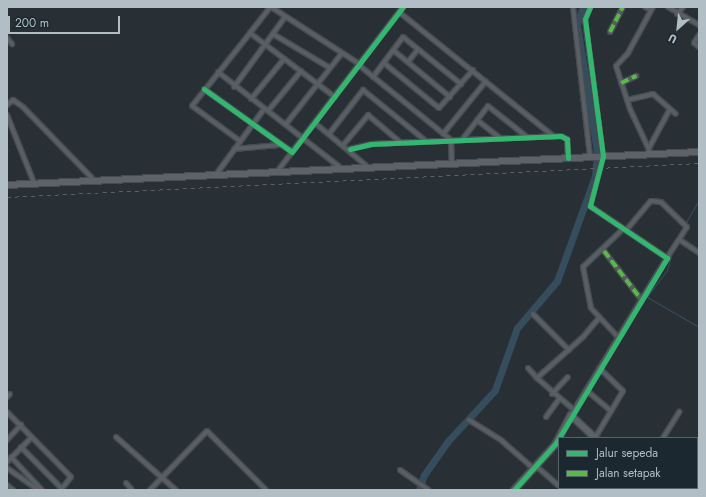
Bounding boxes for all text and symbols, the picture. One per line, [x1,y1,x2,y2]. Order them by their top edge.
scale bar [10,8,122,34]
north arrow [658,8,698,48]
text: 200 m [15,14,49,32]
text: U [665,30,680,48]
legend [558,437,698,489]
text: Jalur sepeda [596,444,658,462]
text: Jalan setapak [596,464,661,482]

